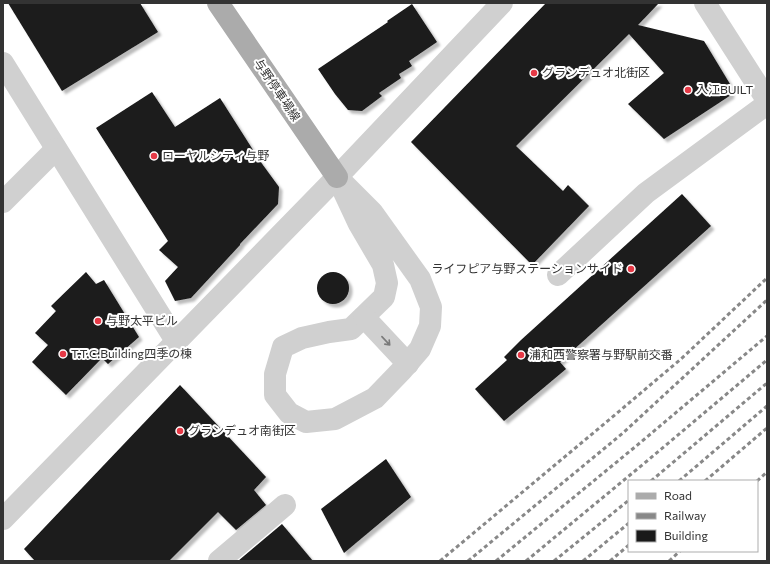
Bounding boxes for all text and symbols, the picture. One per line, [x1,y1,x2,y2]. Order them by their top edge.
street label: 与野停車場線 [252,56,304,123]
place label: グランデュオ北街区 [542,65,650,79]
marker: グランデュオ北街区 [529,68,539,78]
place label: 入江BUILT [696,82,754,96]
marker: 入江BUILT [683,85,693,95]
place label: ローヤルシティ与野 [162,148,269,162]
marker: ローヤルシティ与野 [149,151,159,161]
place label: ライフピア与野ステーションサイド [431,261,623,275]
marker: ライフピア与野ステーションサイド [626,264,636,274]
place label: 与野太平ビル [106,313,178,327]
marker: 与野太平ビル [93,316,103,326]
one-way arrow [381,336,391,346]
place label: T.T.C.Building四季の棟 [71,346,192,360]
place label: 浦和西警察署与野駅前交番 [529,347,673,361]
marker: T.T.C.Building四季の棟 [58,349,68,359]
marker: 浦和西警察署与野駅前交番 [516,350,526,360]
place label: グランデュオ南街区 [188,423,296,437]
marker: グランデュオ南街区 [175,426,185,436]
legend [628,480,758,552]
text: Road [664,488,692,502]
text: Railway [664,508,706,522]
text: Building [664,528,708,542]

